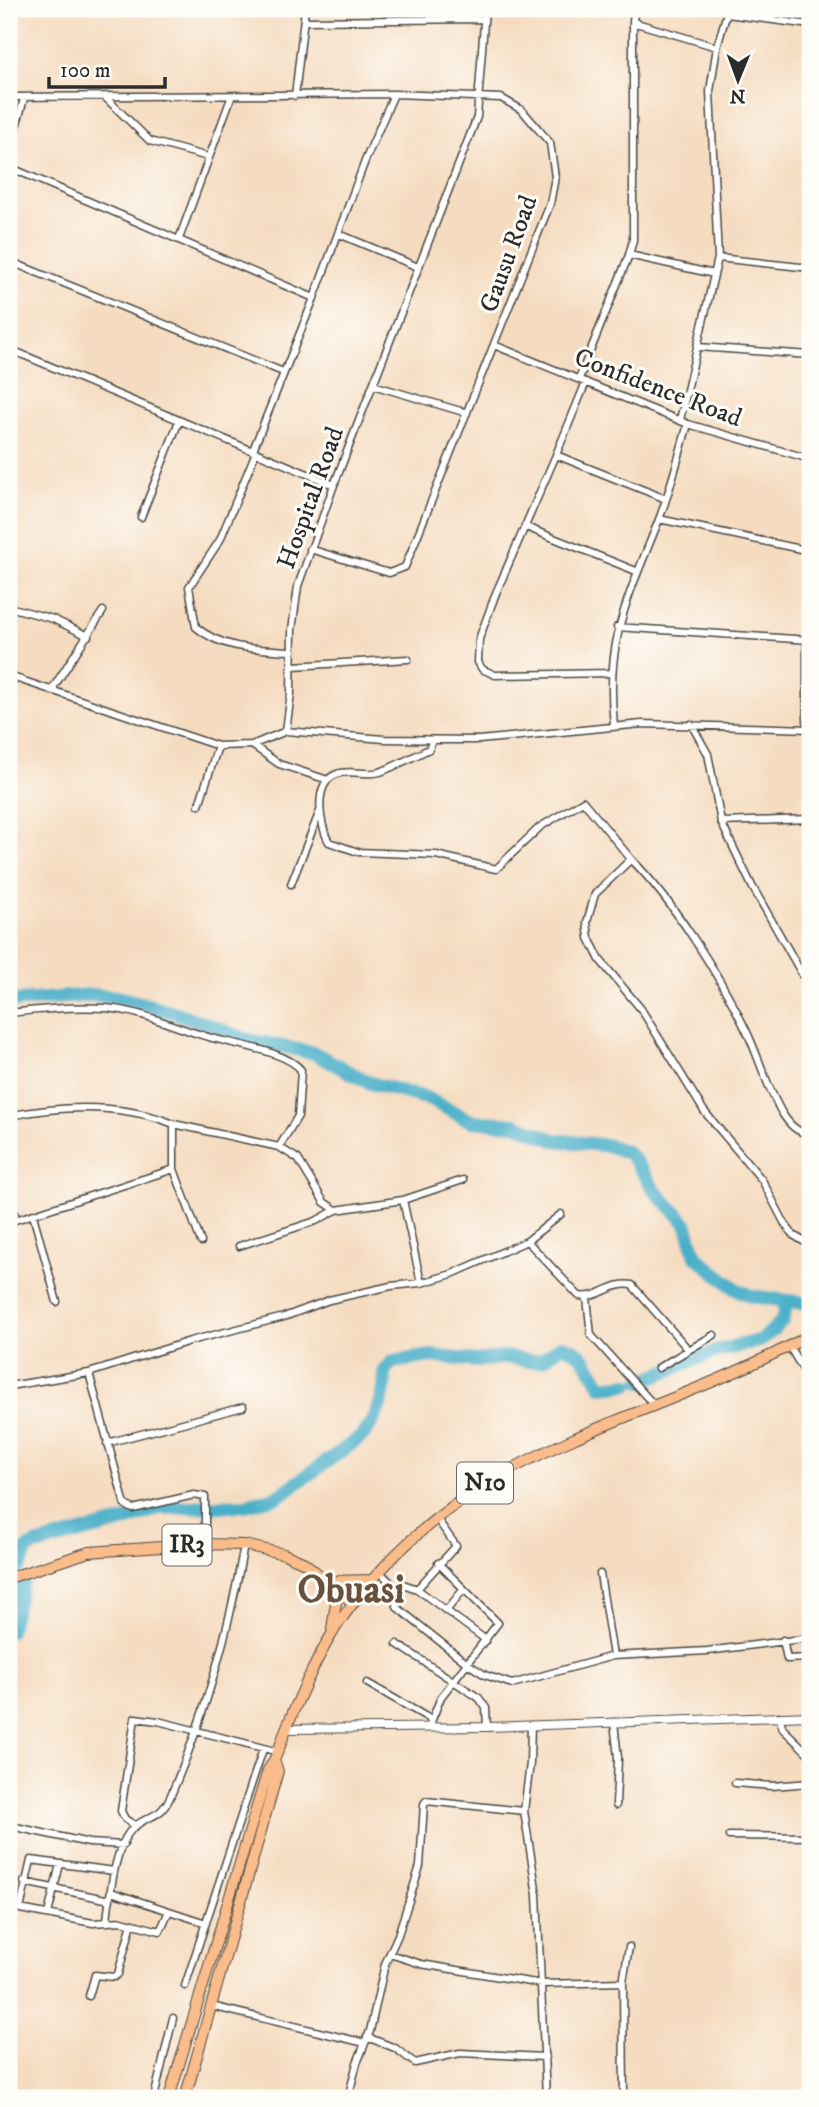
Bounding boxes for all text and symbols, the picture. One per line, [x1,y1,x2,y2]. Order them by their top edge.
scale bar [49,46,164,90]
north arrow [704,46,774,116]
text: 100 m [60,58,111,84]
text: N [729,84,746,107]
street label: Gausu Road [473,191,545,317]
street label: Confidence Road [570,341,746,435]
street label: Hospital Road [270,422,352,574]
road number: N10 [457,1462,513,1504]
road number: IR3 [162,1525,212,1566]
district label: Obuasi [297,1566,405,1616]

